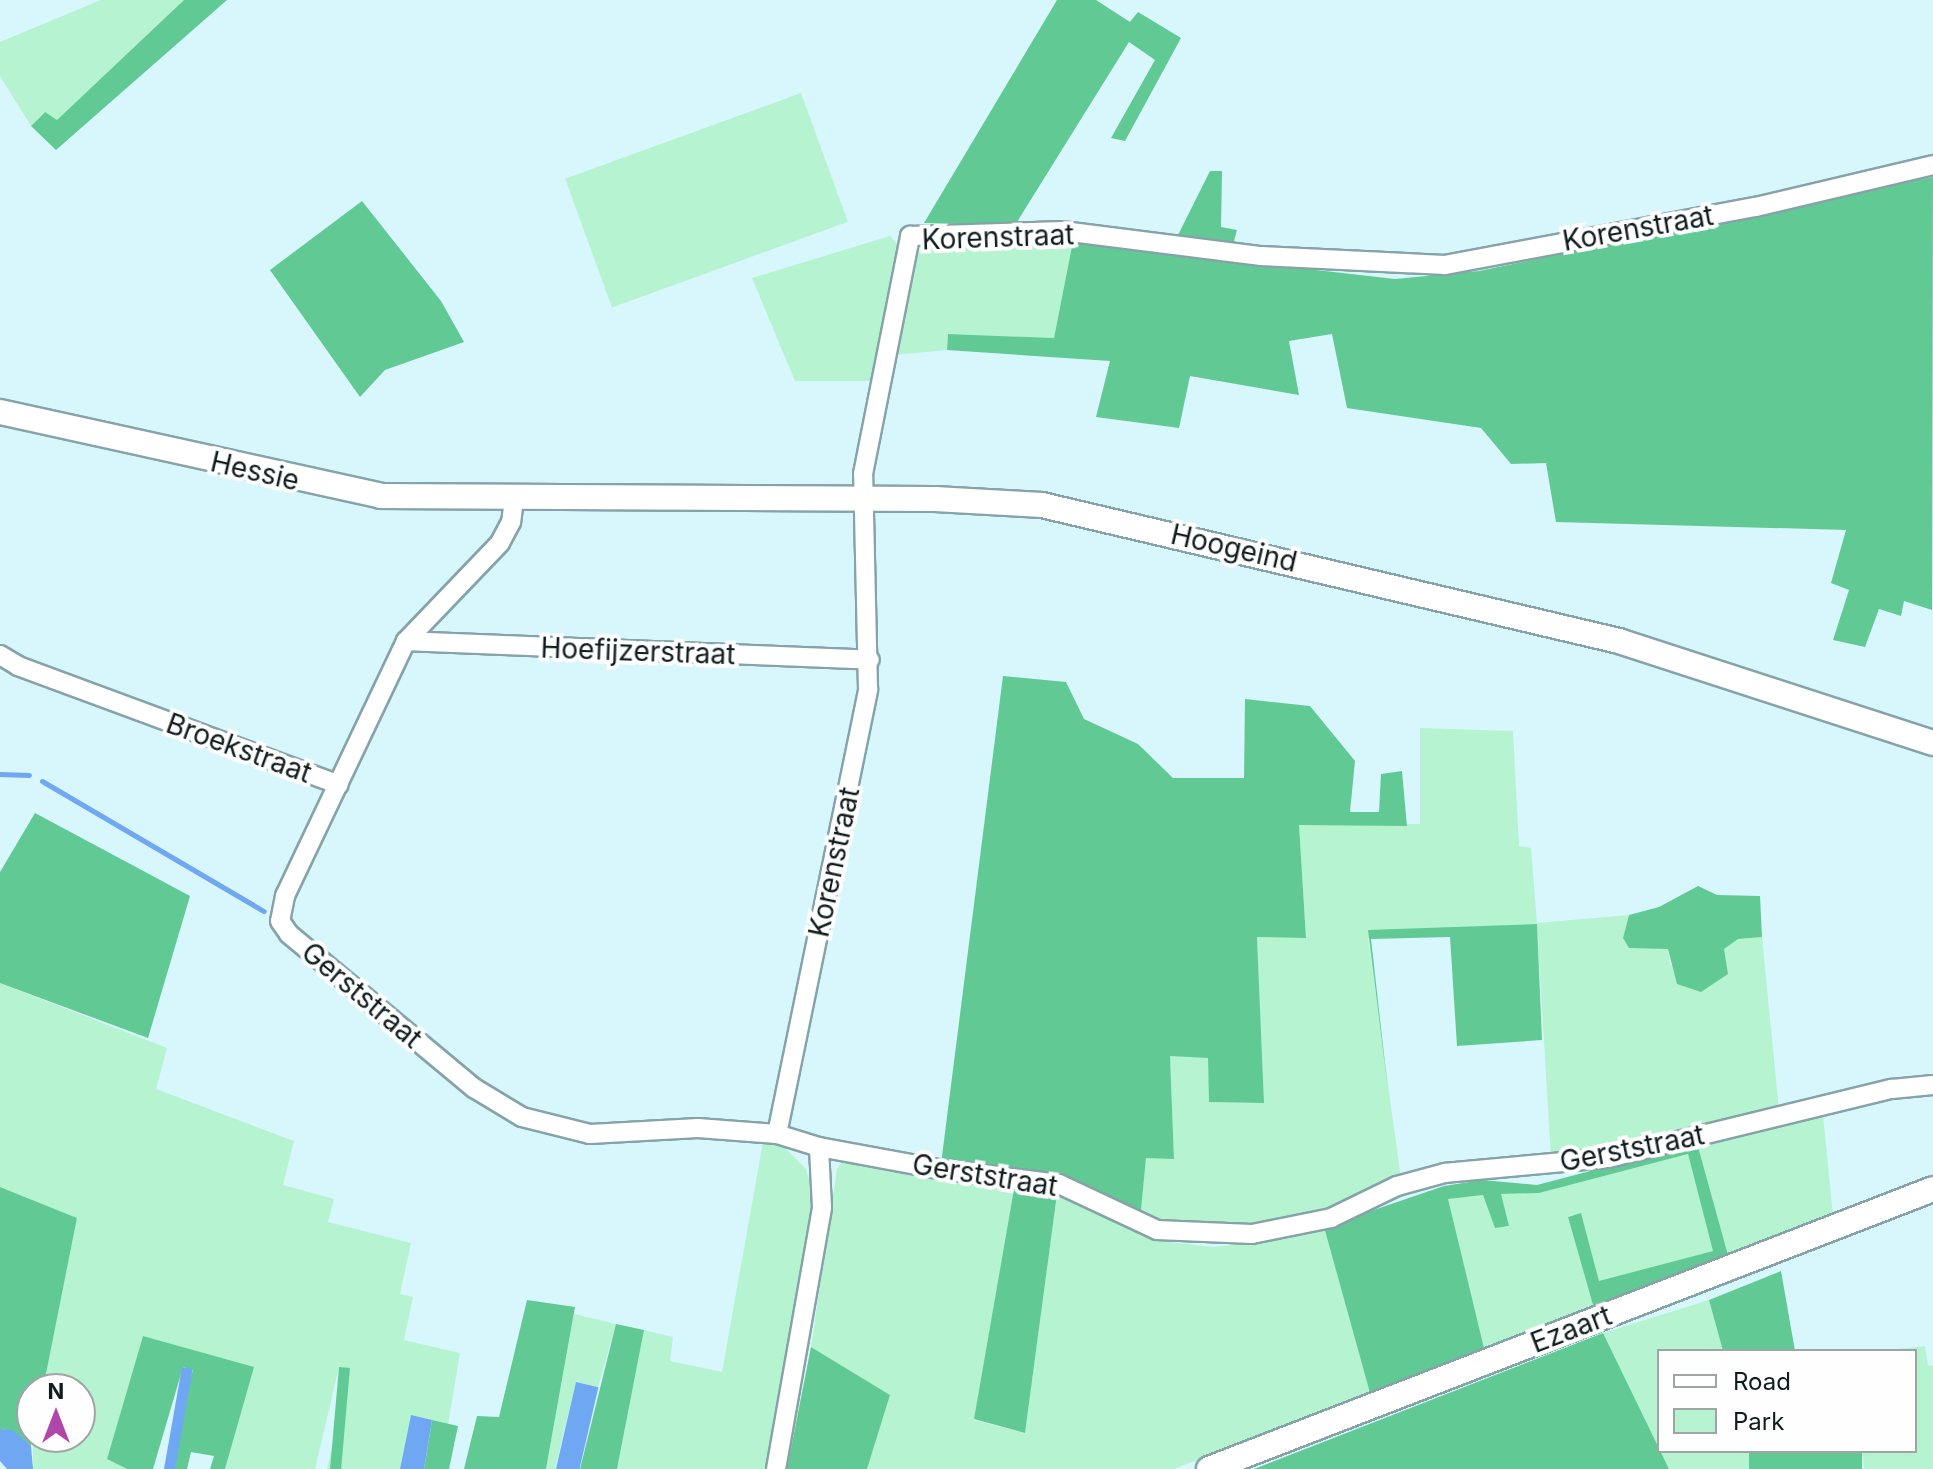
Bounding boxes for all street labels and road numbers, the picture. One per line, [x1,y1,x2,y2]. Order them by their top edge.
street label: Korenstraat [1560,198,1716,258]
street label: Korenstraat [921,218,1075,256]
street label: Hessie [207,445,303,497]
street label: Hoogeind [1168,517,1300,579]
street label: Hoefijzerstraat [540,631,736,671]
street label: Broekstraat [162,706,316,790]
street label: Korenstraat [802,784,866,940]
street label: Gerststraat [295,935,429,1055]
street label: Gerststraat [1557,1118,1707,1178]
street label: Gerststraat [910,1147,1060,1203]
street label: Ezaart [1526,1298,1616,1360]

